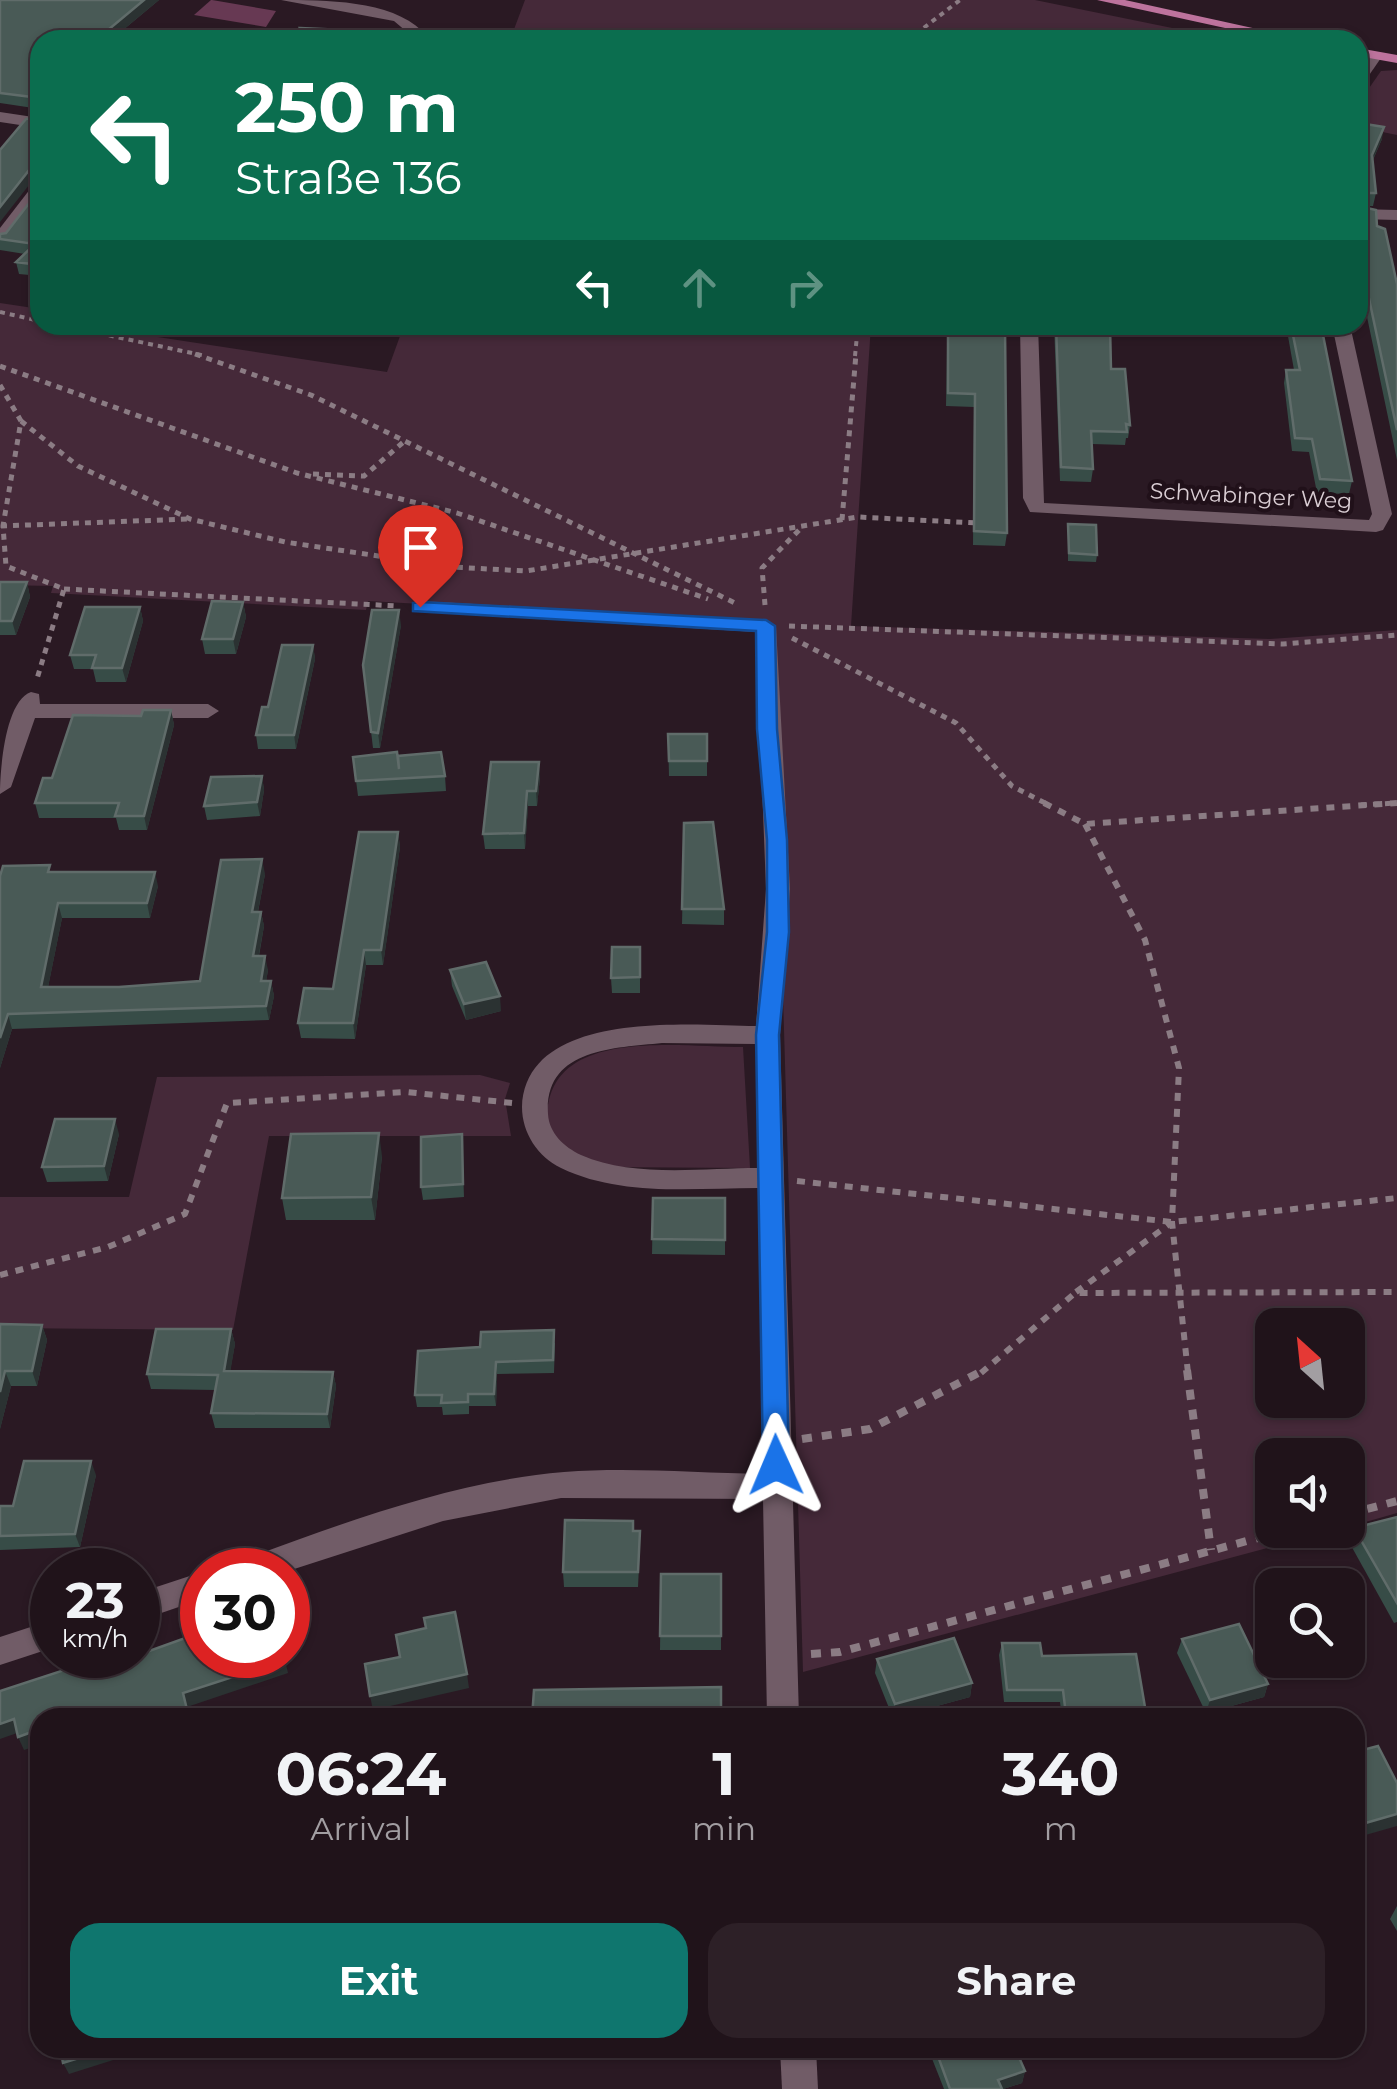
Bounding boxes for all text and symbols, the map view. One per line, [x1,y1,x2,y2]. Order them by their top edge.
text: 250 m [235,64,459,150]
icon: left [70,70,200,200]
text: Straße 136 [235,150,462,205]
icon: left [567,260,622,315]
icon: ahead [672,260,727,315]
icon: right [777,260,832,315]
street label: Schwabinger Weg [1149,477,1353,515]
pin [378,505,463,608]
icon: arrive [393,520,448,575]
north arrow [1255,1308,1365,1418]
map controls [1255,1308,1365,1678]
position arrow [724,1413,828,1517]
button: sound [1255,1438,1365,1548]
speed limit sign: 30 [180,1548,310,1678]
button: search [1255,1568,1365,1678]
text: 23 [65,1570,125,1631]
text: km/h [62,1623,128,1653]
text: 06:24 [276,1737,446,1810]
text: 1 [712,1737,736,1810]
text: 340 [1002,1737,1119,1810]
text: Arrival [311,1809,411,1848]
text: min [692,1809,756,1848]
text: m [1044,1809,1078,1848]
button: Exit [70,1923,688,2038]
button: Share [708,1923,1325,2038]

